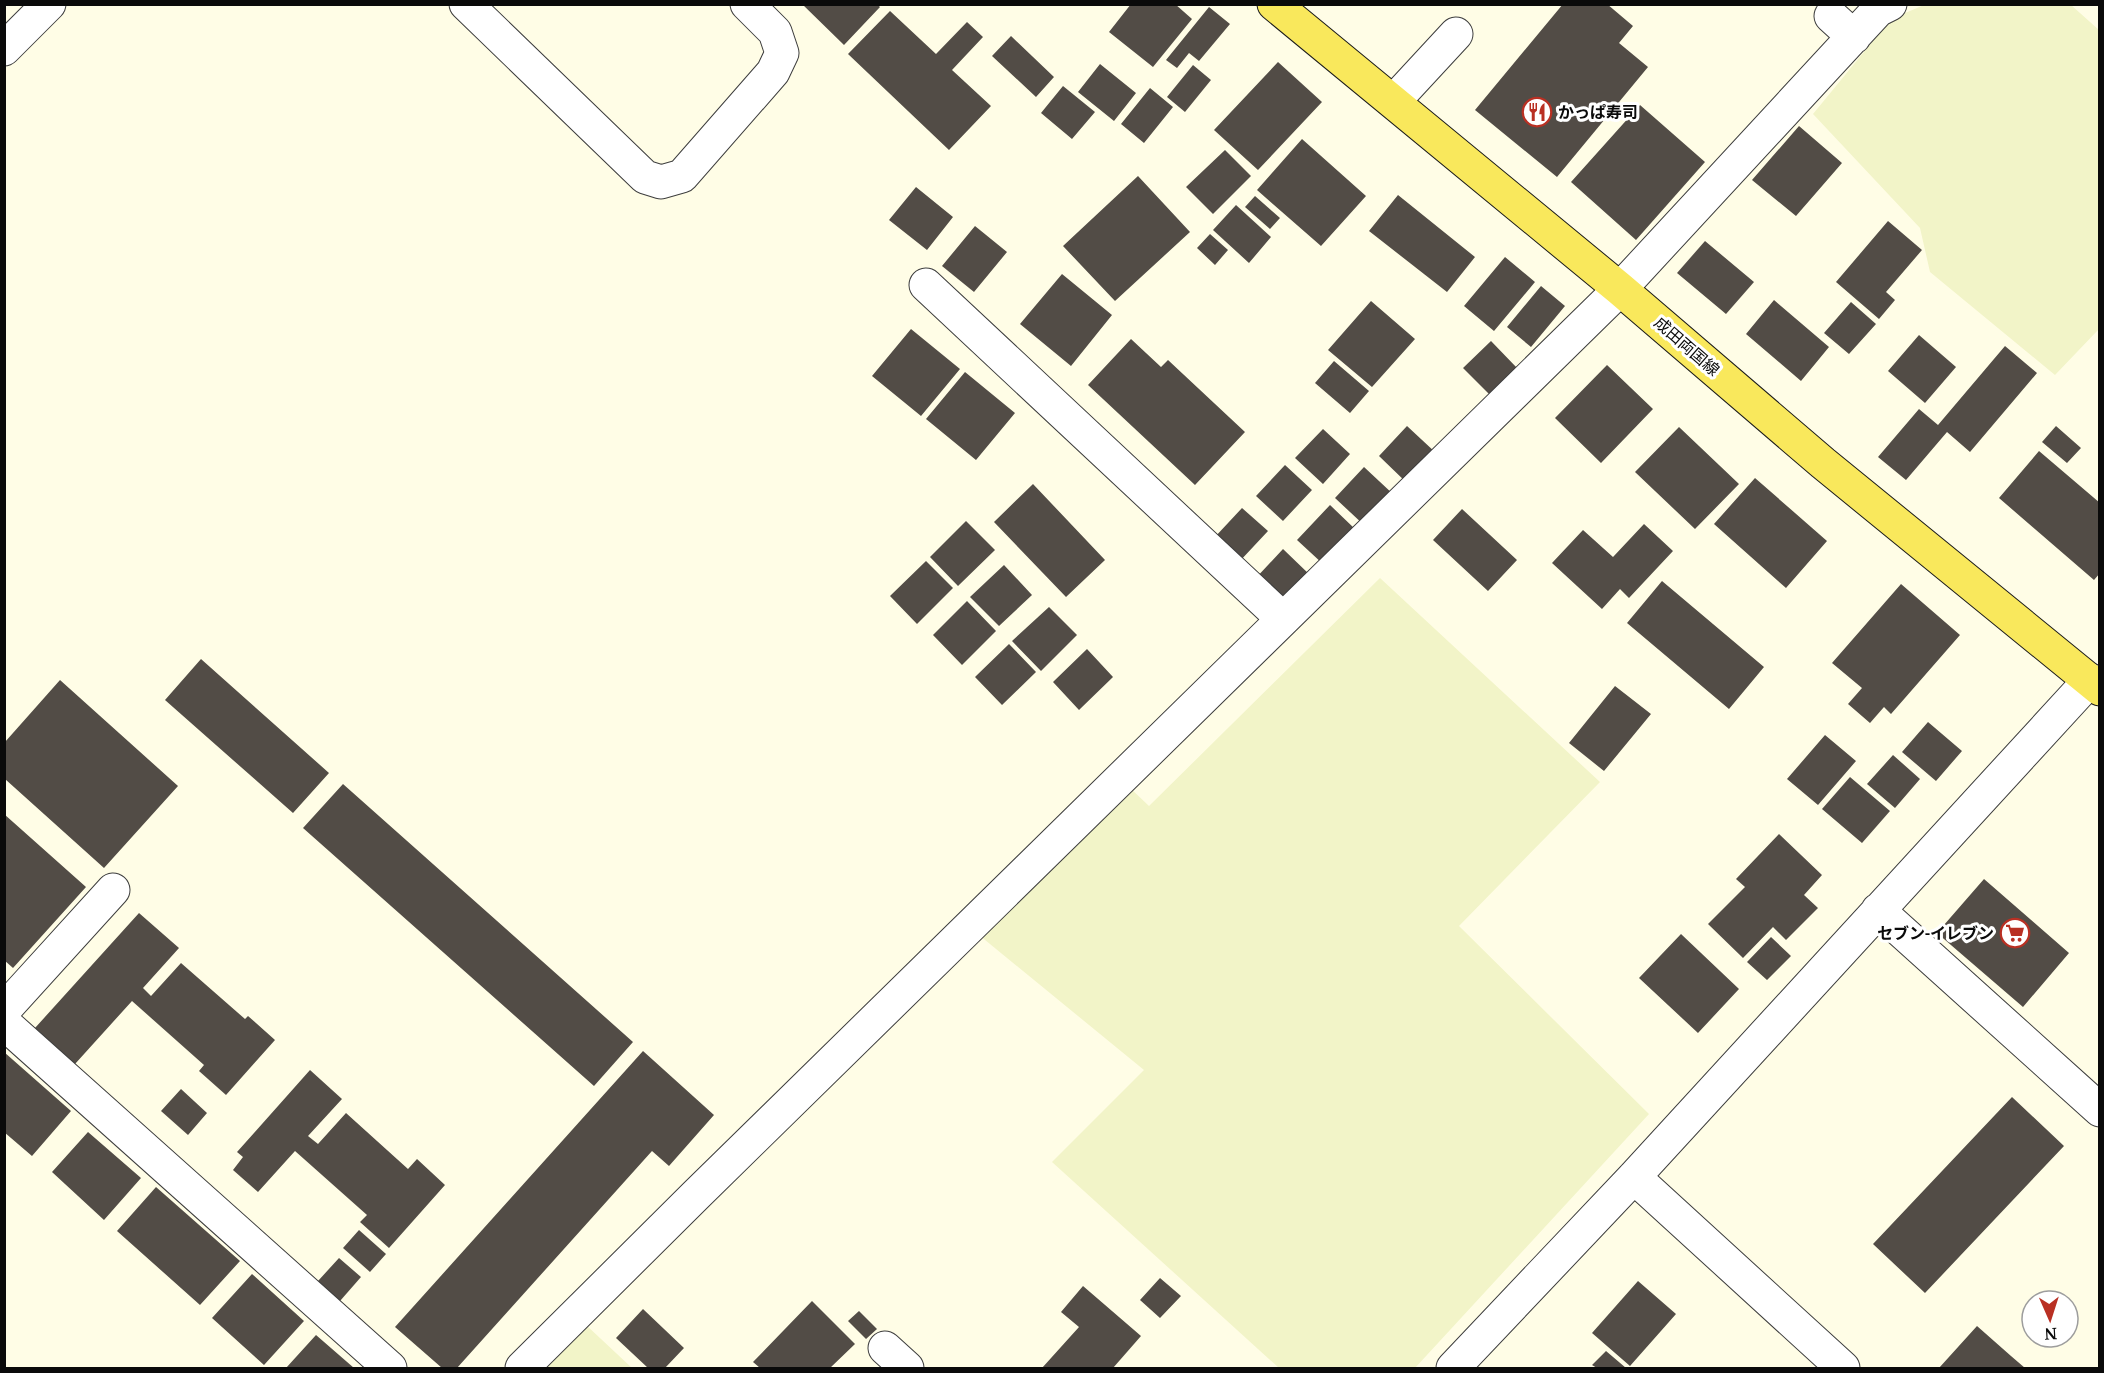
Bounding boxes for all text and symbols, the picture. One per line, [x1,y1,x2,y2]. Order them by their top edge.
restaurant icon: かっぱ寿司 [1521,96,1553,128]
place label: かっぱ寿司 [1558,101,1638,123]
street label: 成田両国線 [1650,311,1724,381]
supermarket icon: セブン-イレブン [1999,917,2031,949]
place label: セブン-イレブン [1877,922,1994,944]
north arrow [2020,1289,2080,1349]
text: N [2044,1323,2058,1345]

